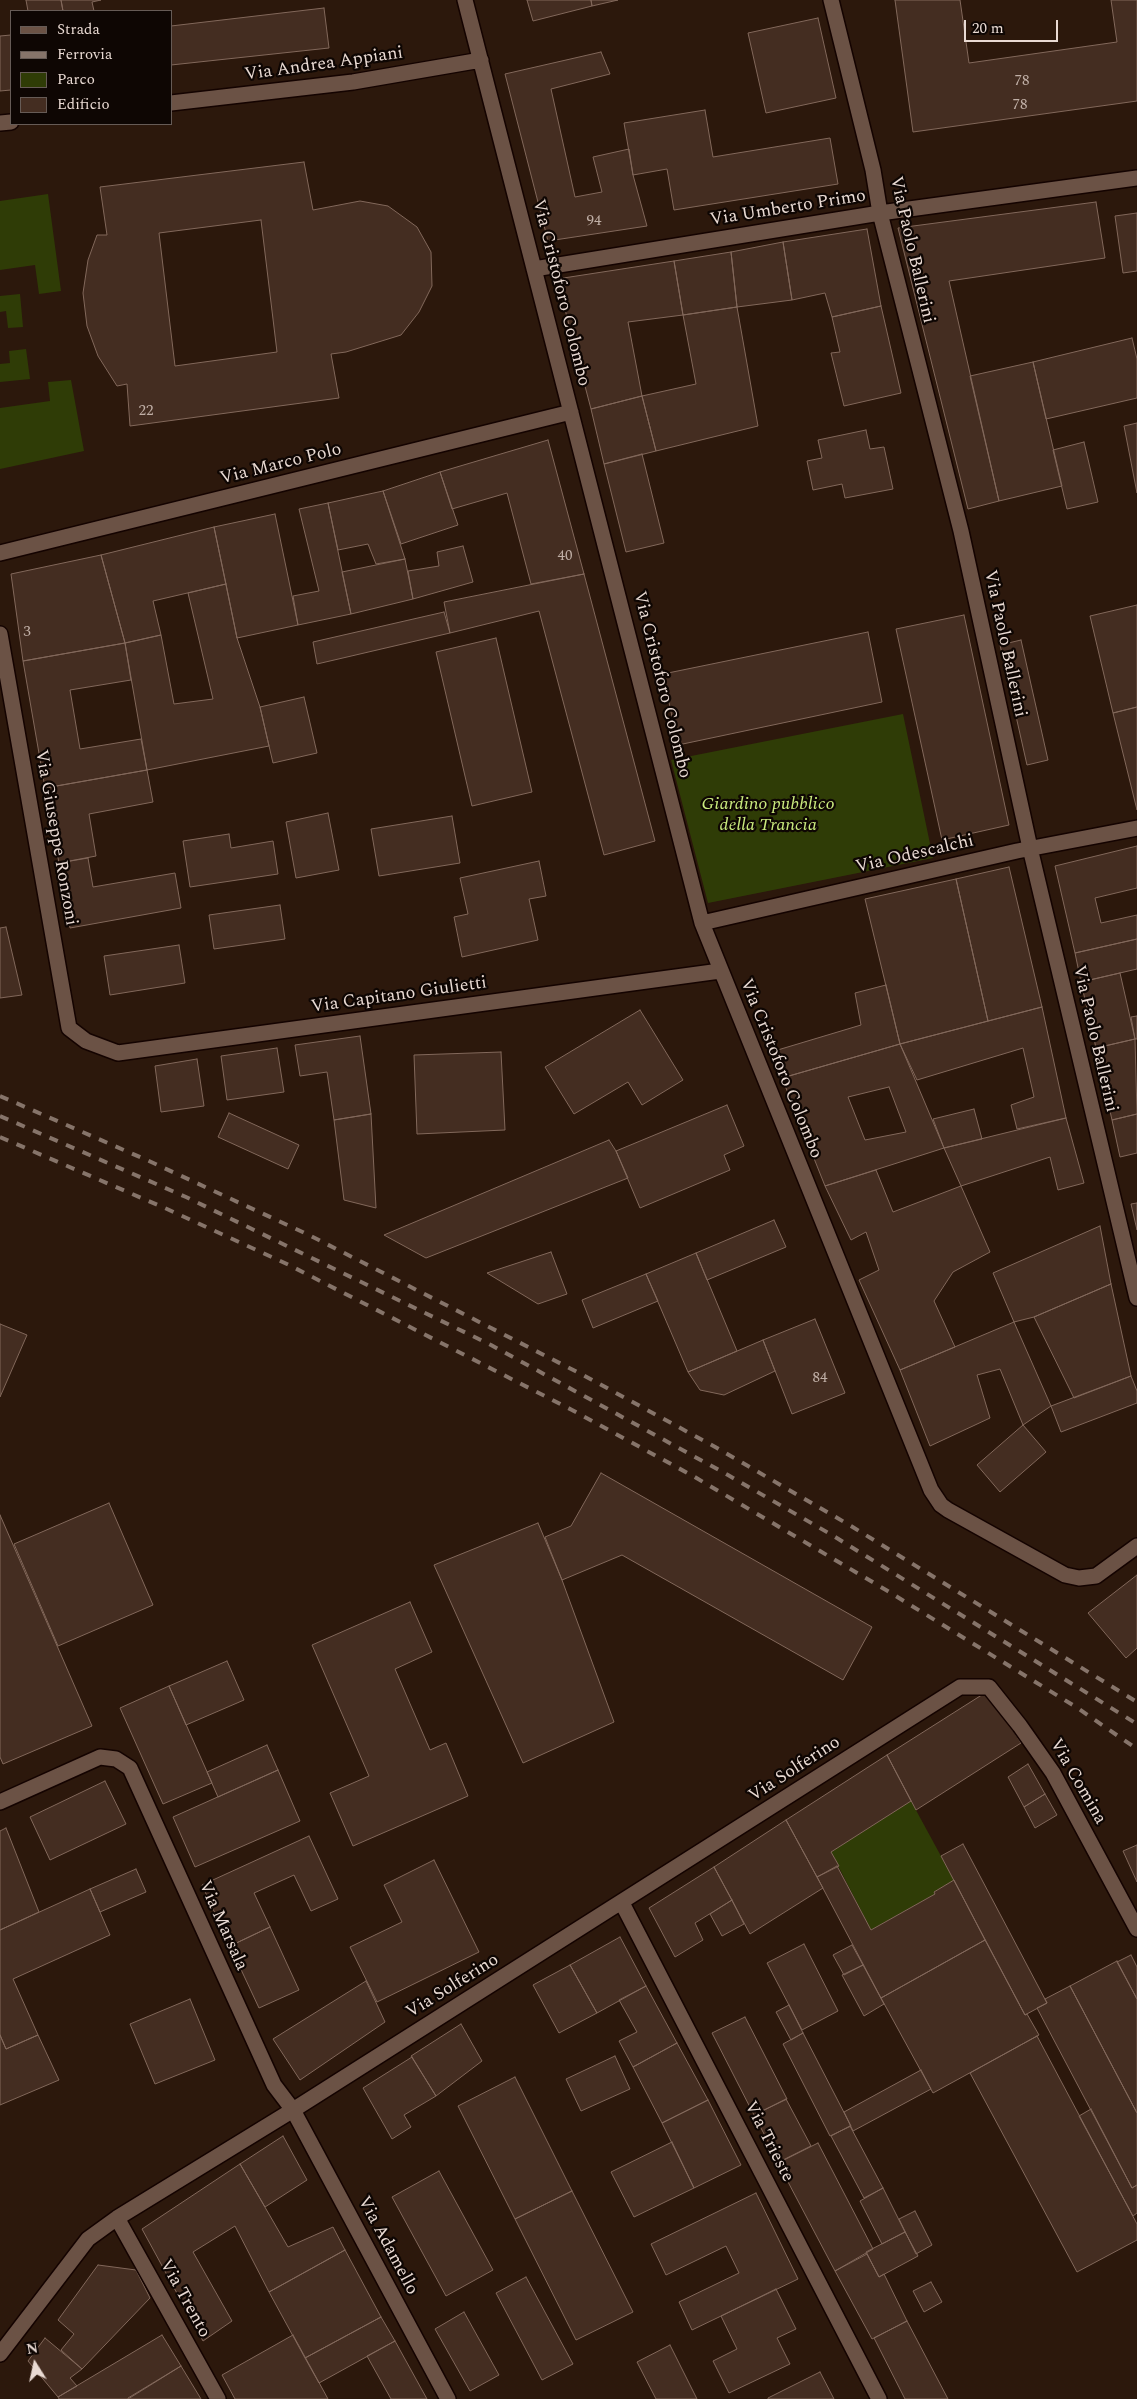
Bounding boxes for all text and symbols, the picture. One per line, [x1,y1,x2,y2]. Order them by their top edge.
legend [10,10,172,125]
scale bar [967,10,1061,42]
text: 20 m [972,17,1004,40]
text: Strada [57,18,100,41]
text: Ferrovia [57,43,112,66]
street label: Via Andrea Appiani [243,43,405,87]
text: Parco [57,68,95,91]
house number: 78 [1015,73,1029,91]
text: Edificio [57,93,110,116]
house number: 78 [1013,97,1027,115]
street label: Via Paolo Ballerini [884,174,938,326]
street label: Via Umberto Primo [708,186,868,232]
street label: Via Cristoforo Colombo [526,197,594,389]
house number: 94 [587,213,601,231]
house number: 22 [139,403,153,421]
street label: Via Marco Polo [218,440,344,490]
house number: 40 [558,548,572,566]
street label: Via Paolo Ballerini [978,568,1030,720]
street label: Via Cristoforo Colombo [627,589,695,781]
house number: 3 [23,624,31,642]
street label: Via Giuseppe Ronzoni [29,748,81,928]
park label: Giardino pubblico della Trancia [701,794,835,836]
street label: Via Odescalchi [854,831,976,879]
street label: Via Paolo Ballerini [1067,963,1121,1115]
street label: Via Capitano Giulietti [310,973,488,1019]
street label: Via Cristoforo Colombo [734,976,826,1162]
house number: 84 [813,1370,827,1388]
street label: Via Solferino [745,1732,845,1808]
street label: Via Comina [1044,1735,1110,1829]
street label: Via Marsala [193,1878,251,1974]
street label: Via Solferino [403,1950,503,2024]
street label: Via Trieste [738,2098,798,2186]
street label: Via Adamello [352,2193,422,2299]
street label: Via Trento [154,2256,214,2342]
text: N [25,2337,40,2360]
north arrow [10,2339,60,2389]

